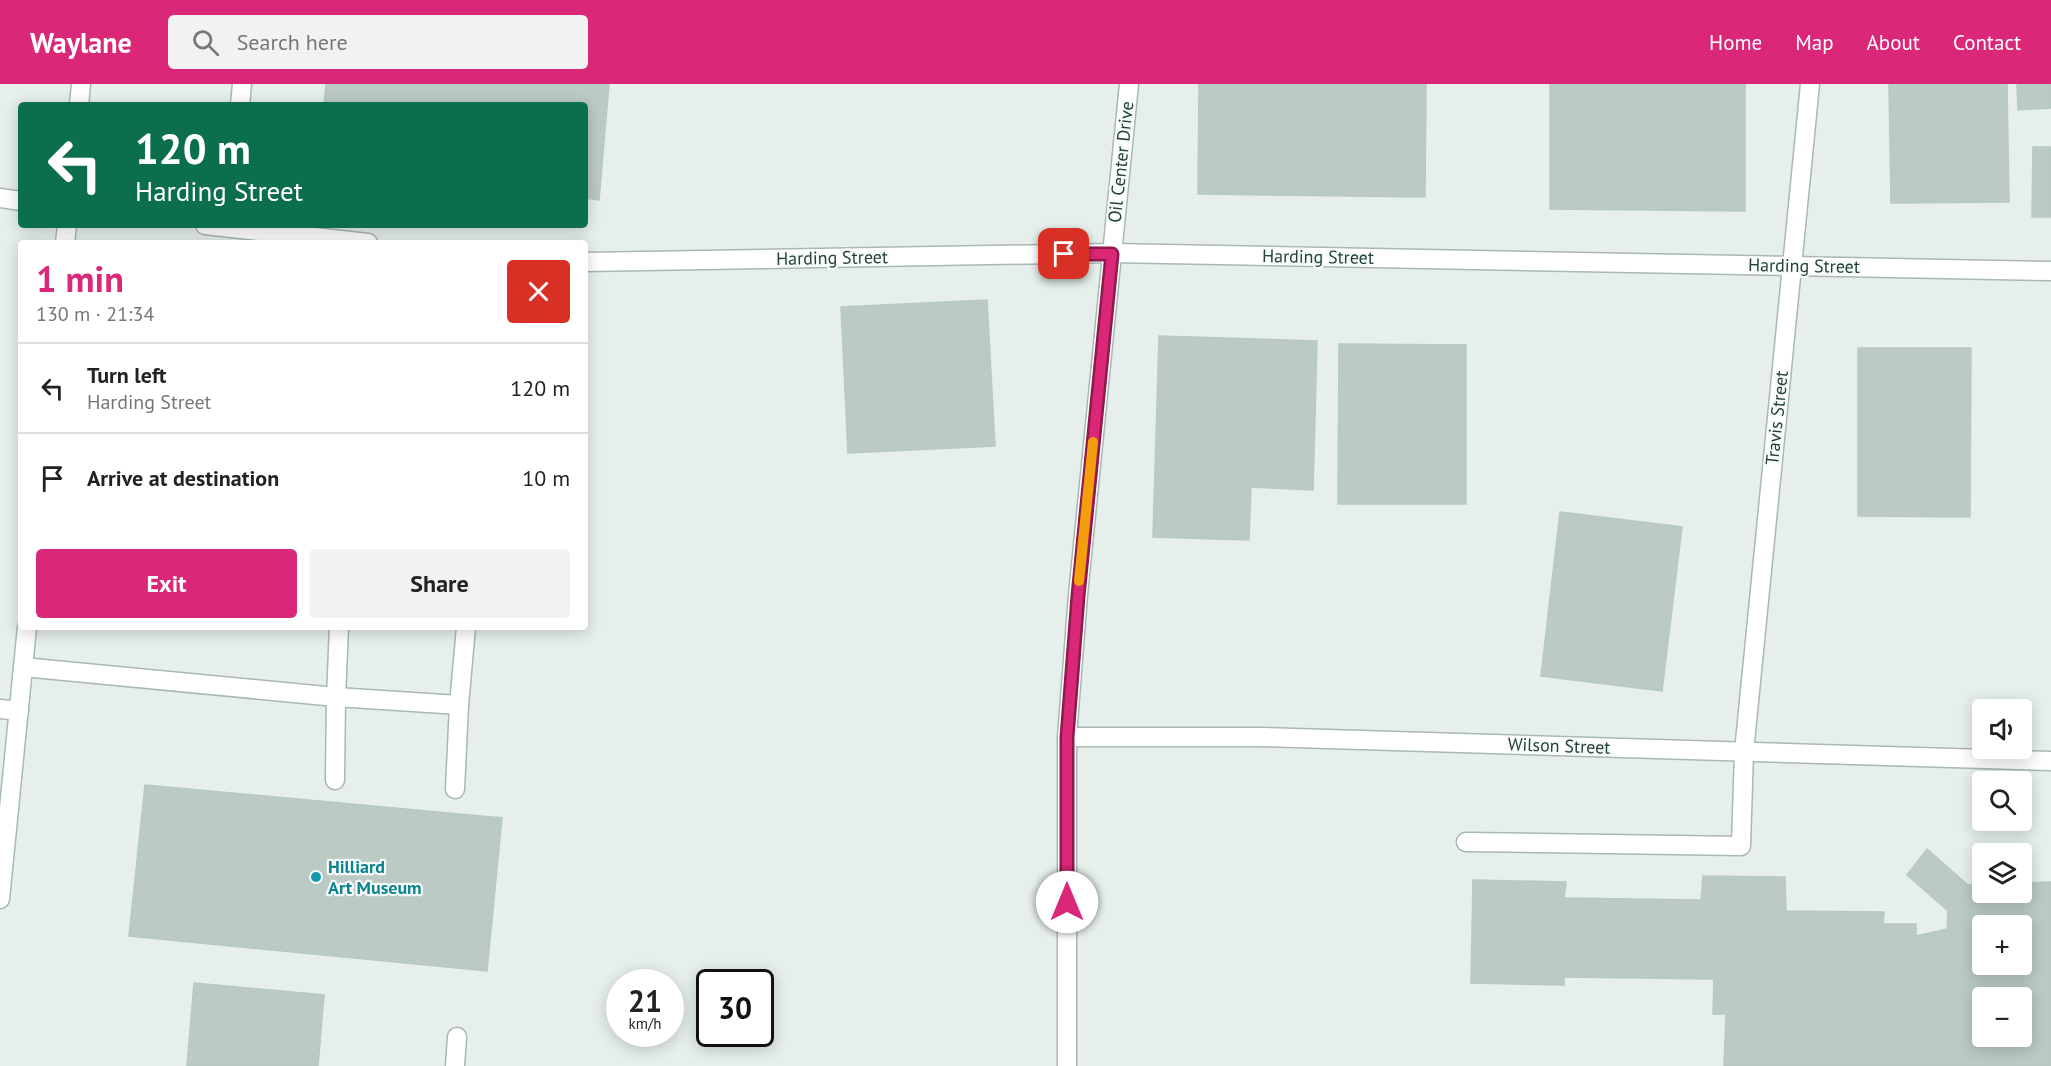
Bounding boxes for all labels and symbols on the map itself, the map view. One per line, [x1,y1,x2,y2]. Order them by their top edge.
street label: Oil Center Drive [1103,100,1138,224]
pin [1038,228,1089,279]
street label: Harding Street [1262,244,1374,269]
street label: Harding Street [776,245,888,270]
street label: Harding Street [1748,253,1860,278]
street label: Travis Street [1760,369,1793,466]
street label: Wilson Street [1507,732,1611,759]
place label: Hilliard Art Museum [328,855,422,899]
marker: Hilliard Art Museum [309,870,323,884]
position arrow [1035,870,1099,934]
speed limit sign: 30 [696,969,774,1047]

